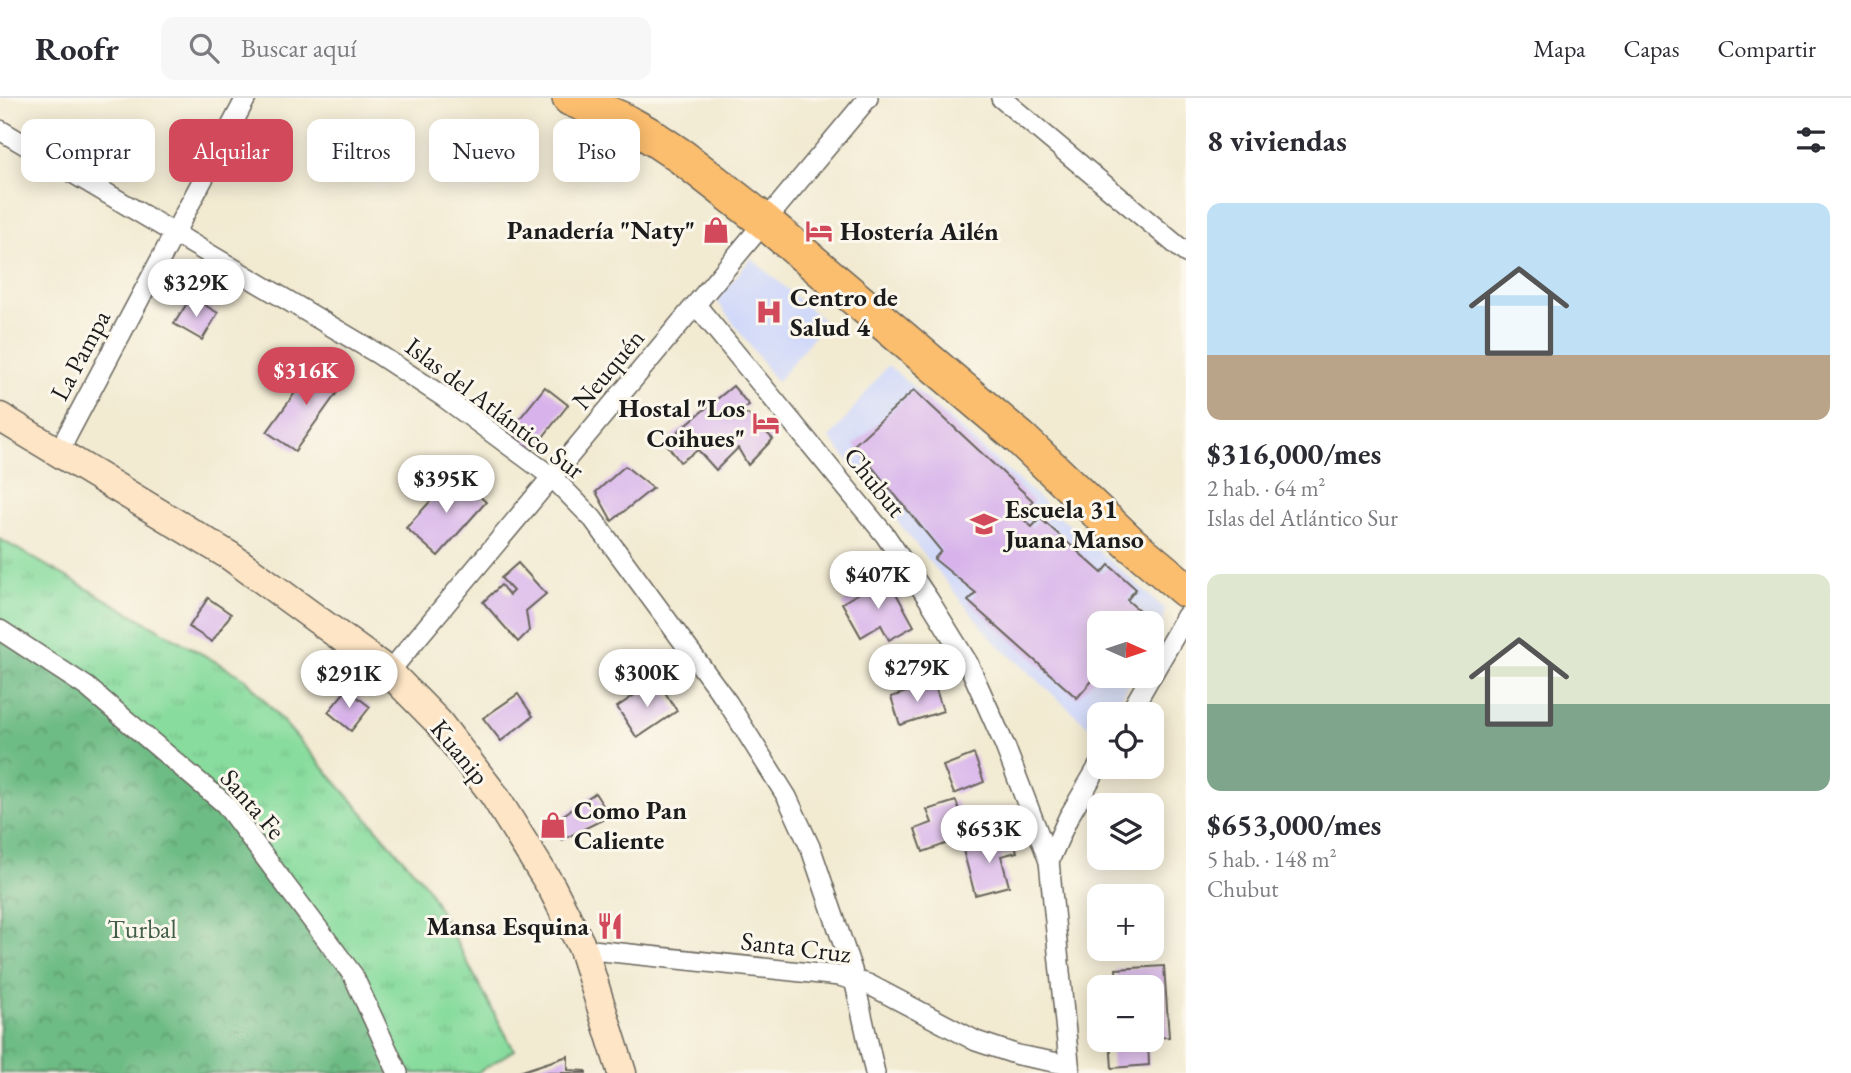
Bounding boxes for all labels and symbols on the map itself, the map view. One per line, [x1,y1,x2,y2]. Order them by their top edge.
place label: Panadería "Naty" [507,213,695,247]
place label: Hostería Ailén [840,214,999,248]
shop icon: Panadería "Naty" [701,215,731,245]
hotel icon: Hostería Ailén [804,216,834,246]
pin: $329K [147,260,245,319]
place label: Centro de Salud 4 [790,280,898,344]
hospital icon: Centro de Salud 4 [754,297,784,327]
street label: La Pampa [42,303,118,406]
street label: Neuquén [564,321,652,417]
street label: Islas del Atlántico Sur [399,329,592,487]
pin: $316K [257,348,355,407]
place label: Hostal "Los Coihues" [619,391,745,455]
hotel icon: Hostal "Los Coihues" [751,408,781,438]
street label: Chubut [836,440,914,524]
pin: $395K [397,456,495,515]
place label: Escuela 31 Juana Manso [1002,492,1144,556]
school or university icon: Escuela 31 Juana Manso [969,509,999,539]
pin: $407K [829,552,927,611]
north arrow [1087,611,1164,688]
pin: $279K [868,644,966,704]
pin: $291K [300,650,398,710]
pin: $300K [598,650,696,709]
street label: Kuanip [423,712,497,792]
street label: Santa Fe [213,762,293,846]
place label: Como Pan Caliente [574,793,687,857]
pin: $653K [940,806,1038,865]
shop icon: Como Pan Caliente [538,810,568,840]
place label: Mansa Esquina [426,909,590,943]
restaurant icon: Mansa Esquina [595,911,625,941]
park label: Turbal [107,912,177,946]
street label: Santa Cruz [739,923,853,971]

